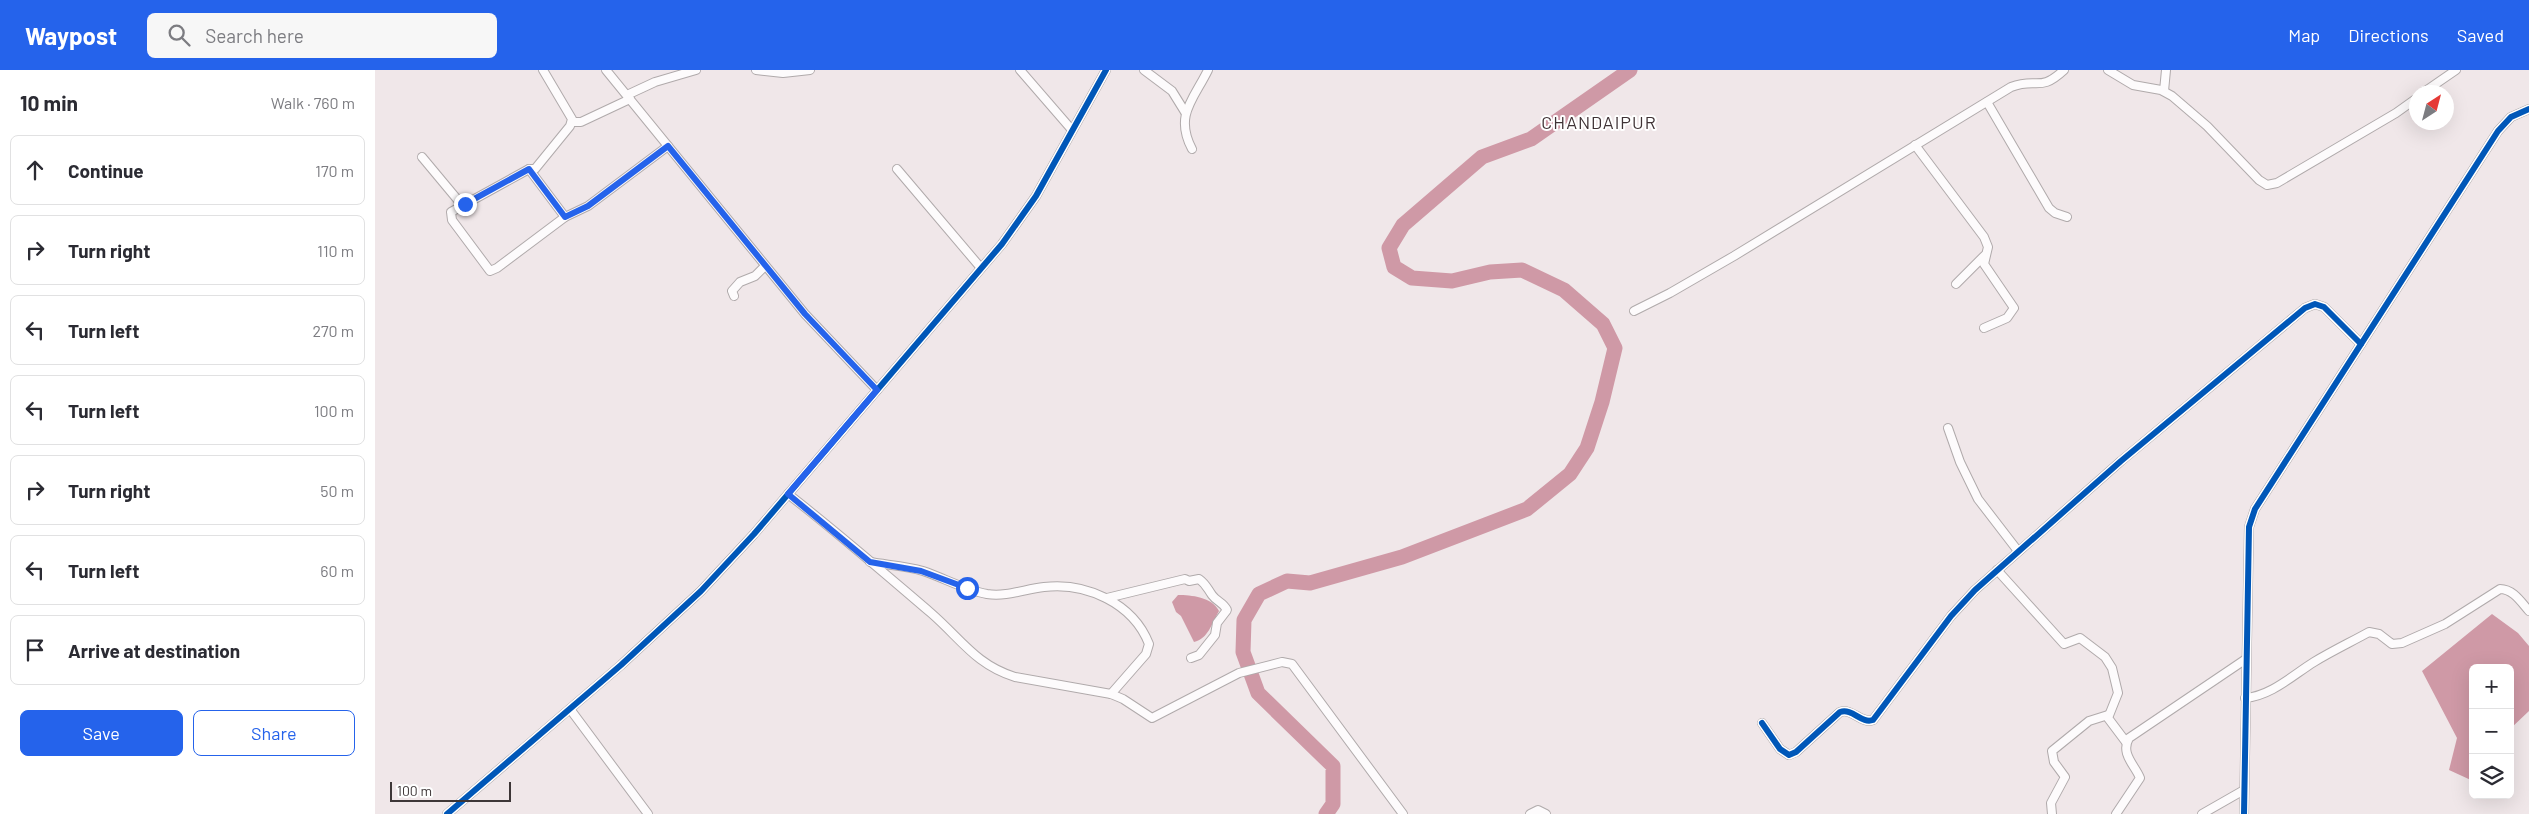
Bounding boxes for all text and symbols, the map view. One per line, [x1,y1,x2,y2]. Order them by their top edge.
search box [147,13,497,58]
text: Waypost [25,21,117,50]
icon: search [165,21,193,49]
text: Search here [205,24,304,47]
text: Map [2288,24,2320,46]
text: Directions [2348,24,2429,46]
text: Saved [2457,24,2504,46]
north arrow [2409,85,2454,130]
text: 10 min [20,90,78,115]
text: Walk · 760 m [271,93,355,112]
district label: CHANDAIPUR [1541,111,1657,133]
icon: ahead [21,156,49,184]
text: Continue [68,159,144,182]
text: 170 m [315,161,354,180]
route end [454,193,477,216]
icon: right [21,236,49,264]
text: Turn right [68,239,150,262]
text: 110 m [317,241,354,260]
icon: left [21,316,49,344]
text: Turn left [68,319,139,342]
text: 270 m [312,321,354,340]
icon: left [21,396,49,424]
text: Turn left [68,399,139,422]
text: 100 m [314,401,354,420]
icon: right [21,476,49,504]
text: Turn right [68,479,150,502]
text: 50 m [320,481,354,500]
icon: left [21,556,49,584]
text: Turn left [68,559,139,582]
text: 60 m [320,561,354,580]
route start [956,577,979,600]
icon: arrive [21,636,49,664]
text: Arrive at destination [68,639,240,662]
map controls [2469,664,2514,799]
button: + [2469,664,2514,709]
button: − [2469,709,2514,754]
button: Save [20,710,183,756]
button: Share [193,710,355,756]
button: layers [2469,754,2514,799]
scale bar [390,779,511,802]
text: 100 m [397,782,432,799]

